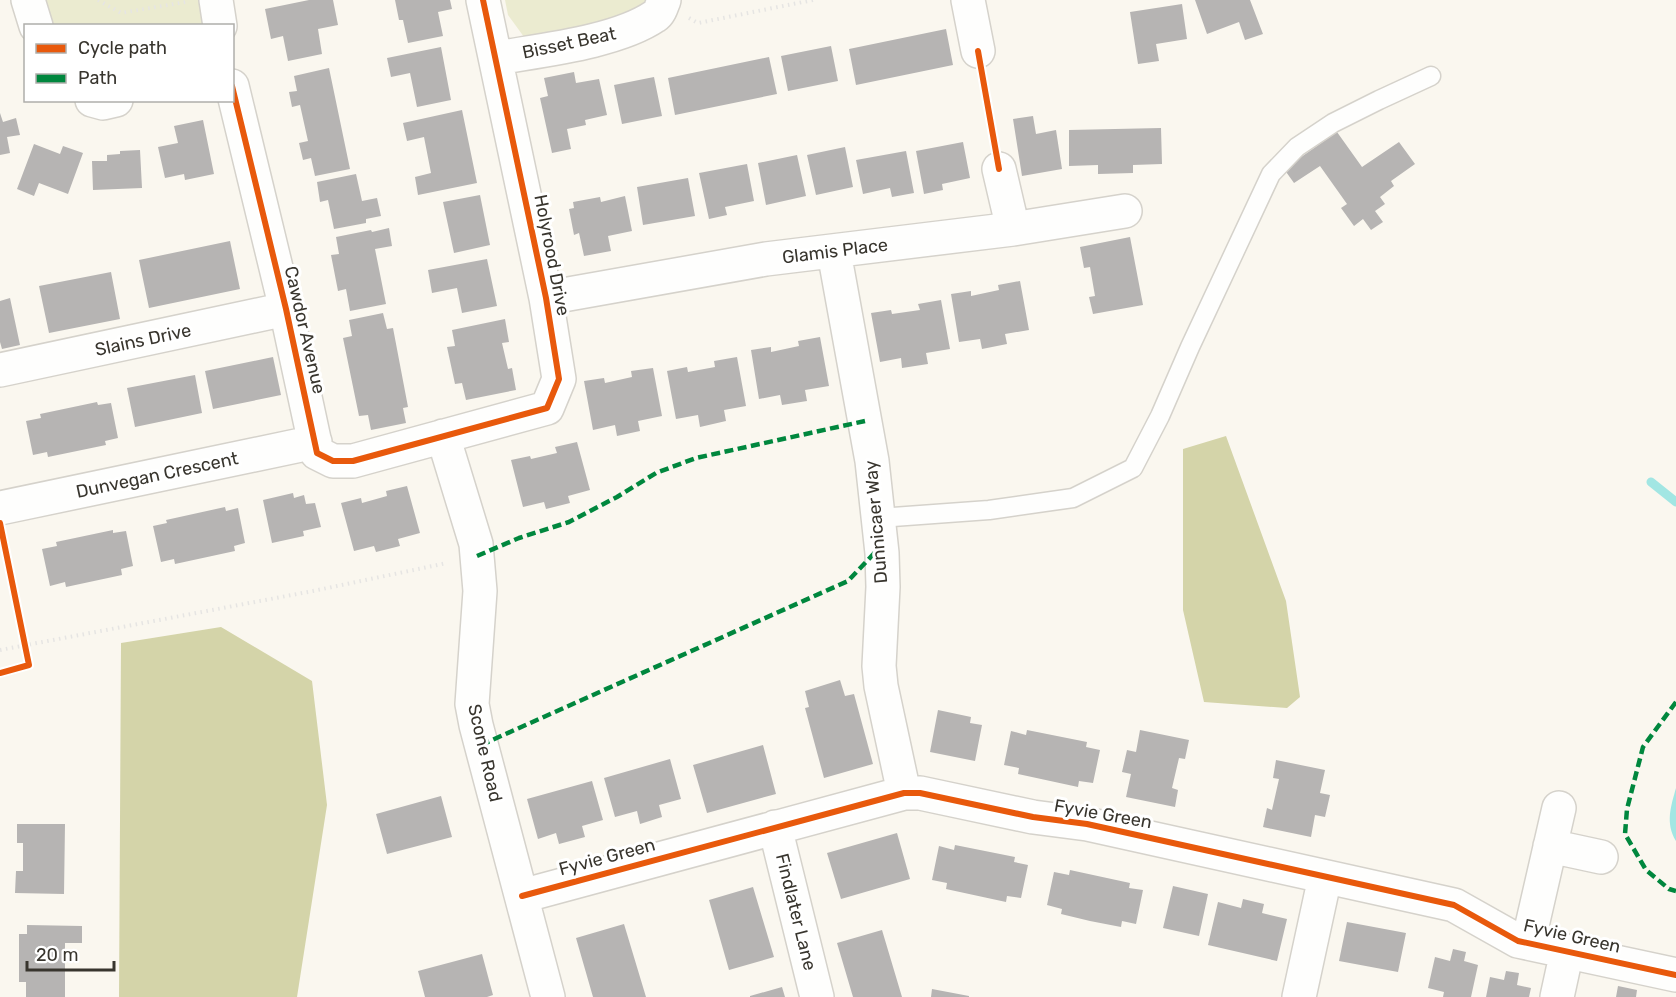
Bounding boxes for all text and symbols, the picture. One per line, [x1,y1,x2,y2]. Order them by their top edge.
street label: Bisset Beat [520,22,618,64]
legend [24,24,234,102]
text: Cycle path [78,37,167,59]
text: Path [78,67,117,89]
street label: Holyrood Drive [529,192,575,318]
street label: Glamis Place [781,234,889,268]
street label: Cawdor Avenue [280,264,330,396]
street label: Slains Drive [93,319,193,361]
street label: Dunvegan Crescent [74,447,240,503]
street label: Dunnicaer Way [860,459,892,585]
street label: Scone Road [463,702,507,804]
street label: Fyvie Green [1052,795,1154,833]
street label: Fyvie Green [556,834,658,880]
street label: Findlater Lane [771,851,821,973]
street label: Fyvie Green [1521,914,1623,958]
scale bar [27,934,114,972]
text: 20 m [36,944,78,966]

